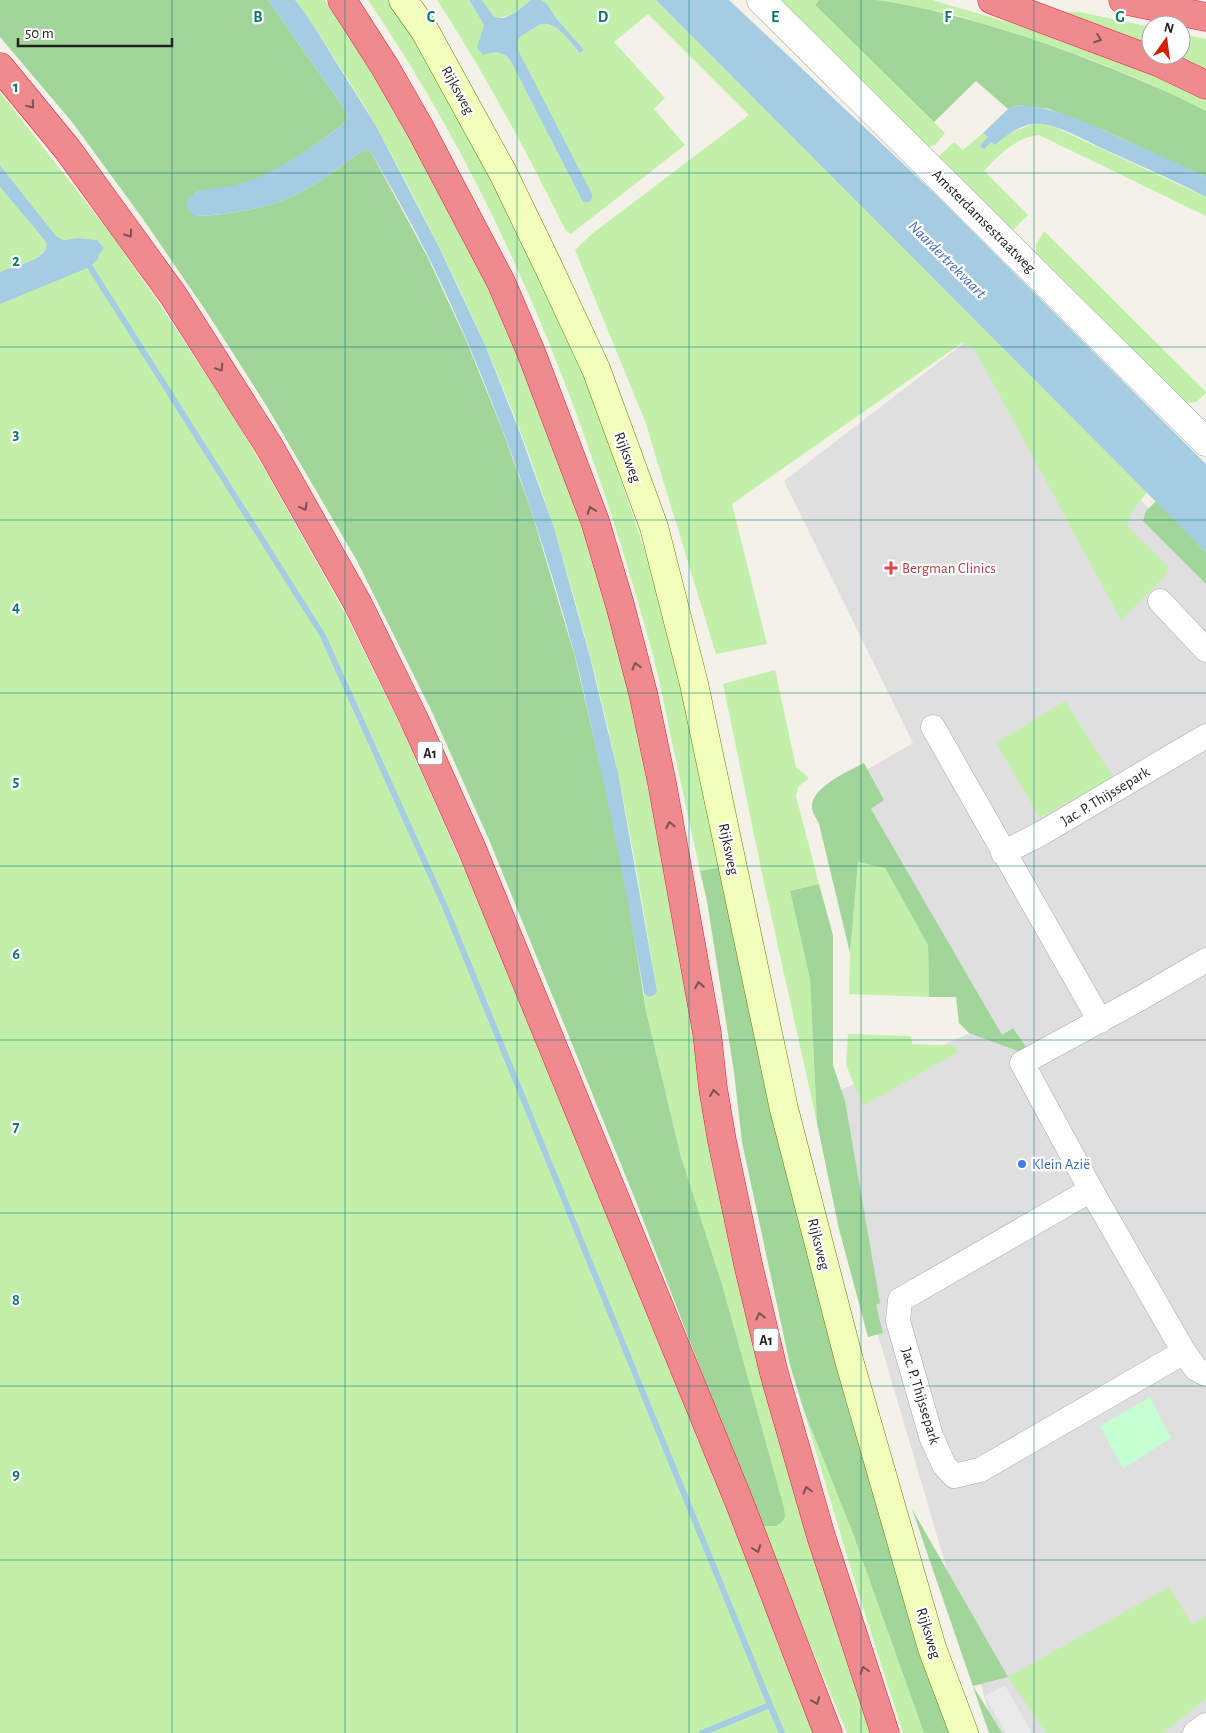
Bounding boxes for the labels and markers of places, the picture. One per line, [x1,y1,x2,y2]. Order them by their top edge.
marker: Bergman Clinics [884,561,898,575]
place label: Bergman Clinics [902,561,996,576]
place label: Klein Azië [1032,1157,1090,1172]
marker: Klein Azië [1016,1158,1028,1170]

